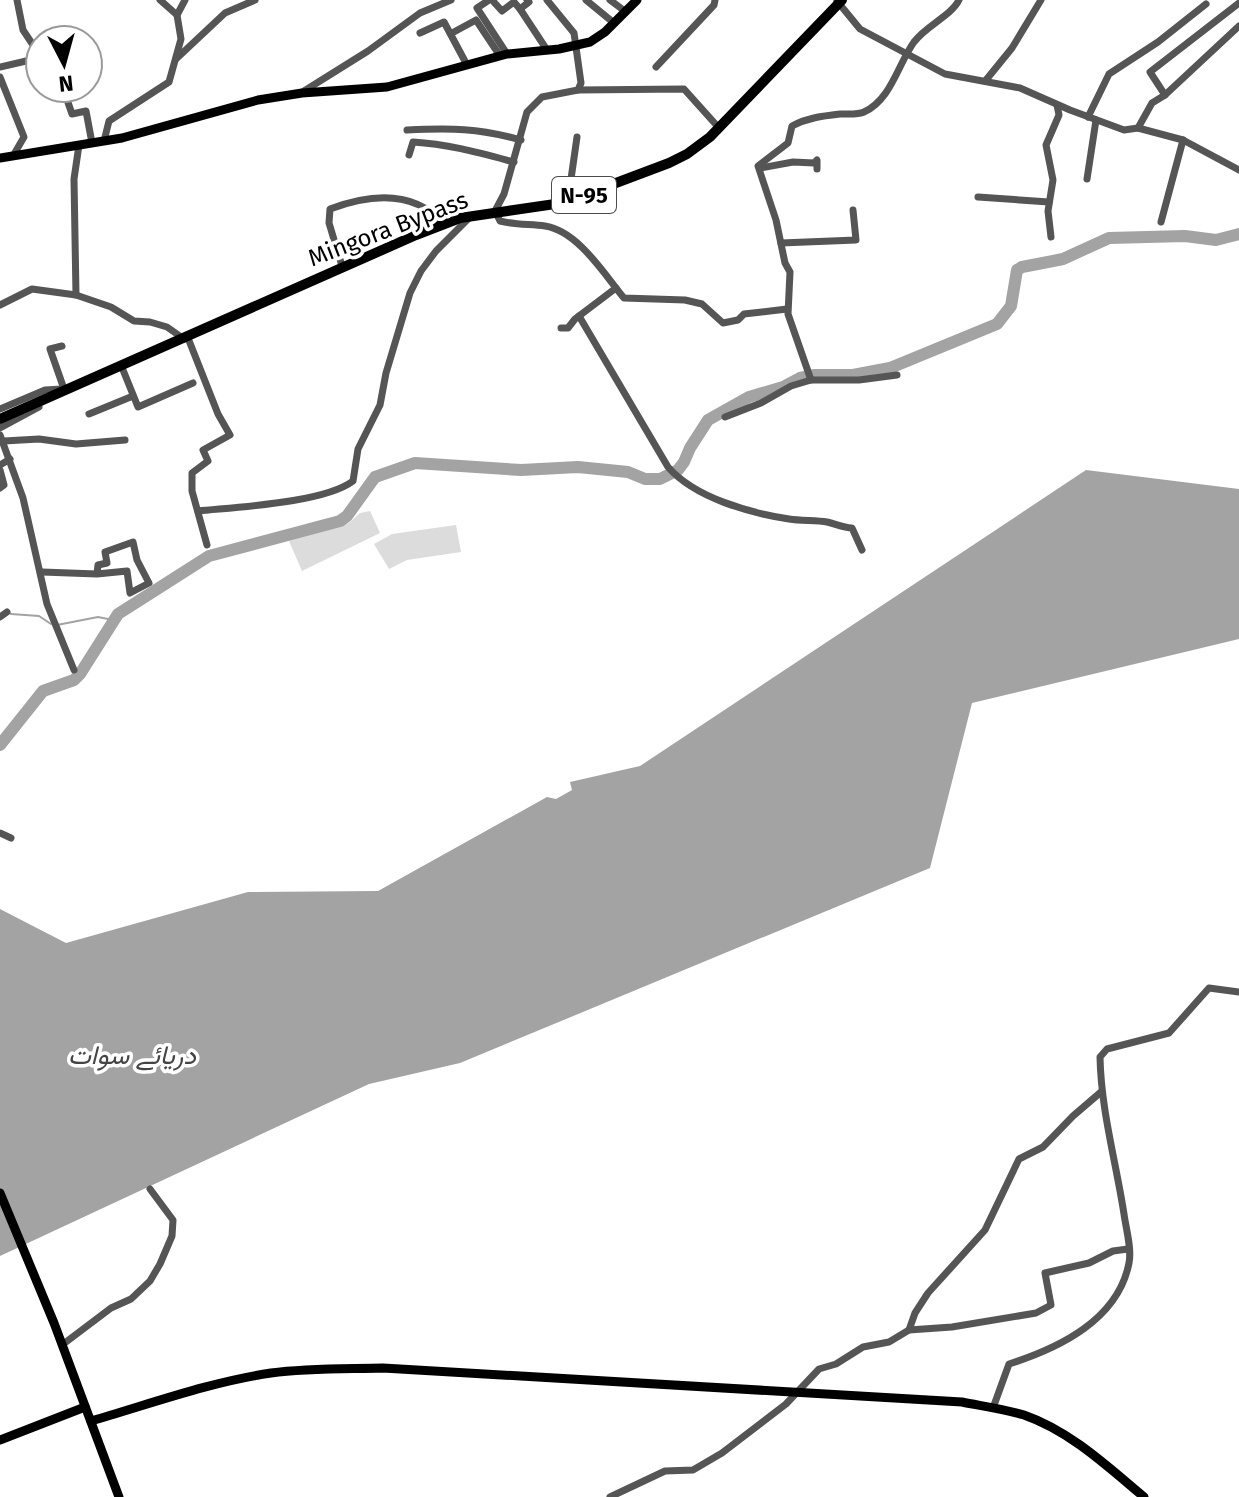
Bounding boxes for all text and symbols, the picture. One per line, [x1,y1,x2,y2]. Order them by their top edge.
north arrow [24,24,104,104]
text: N [57,69,75,98]
road number: N-95 [552,177,616,213]
street label: Mingora Bypass [304,186,472,272]
water label: دریائے سوات [68,1040,196,1071]

